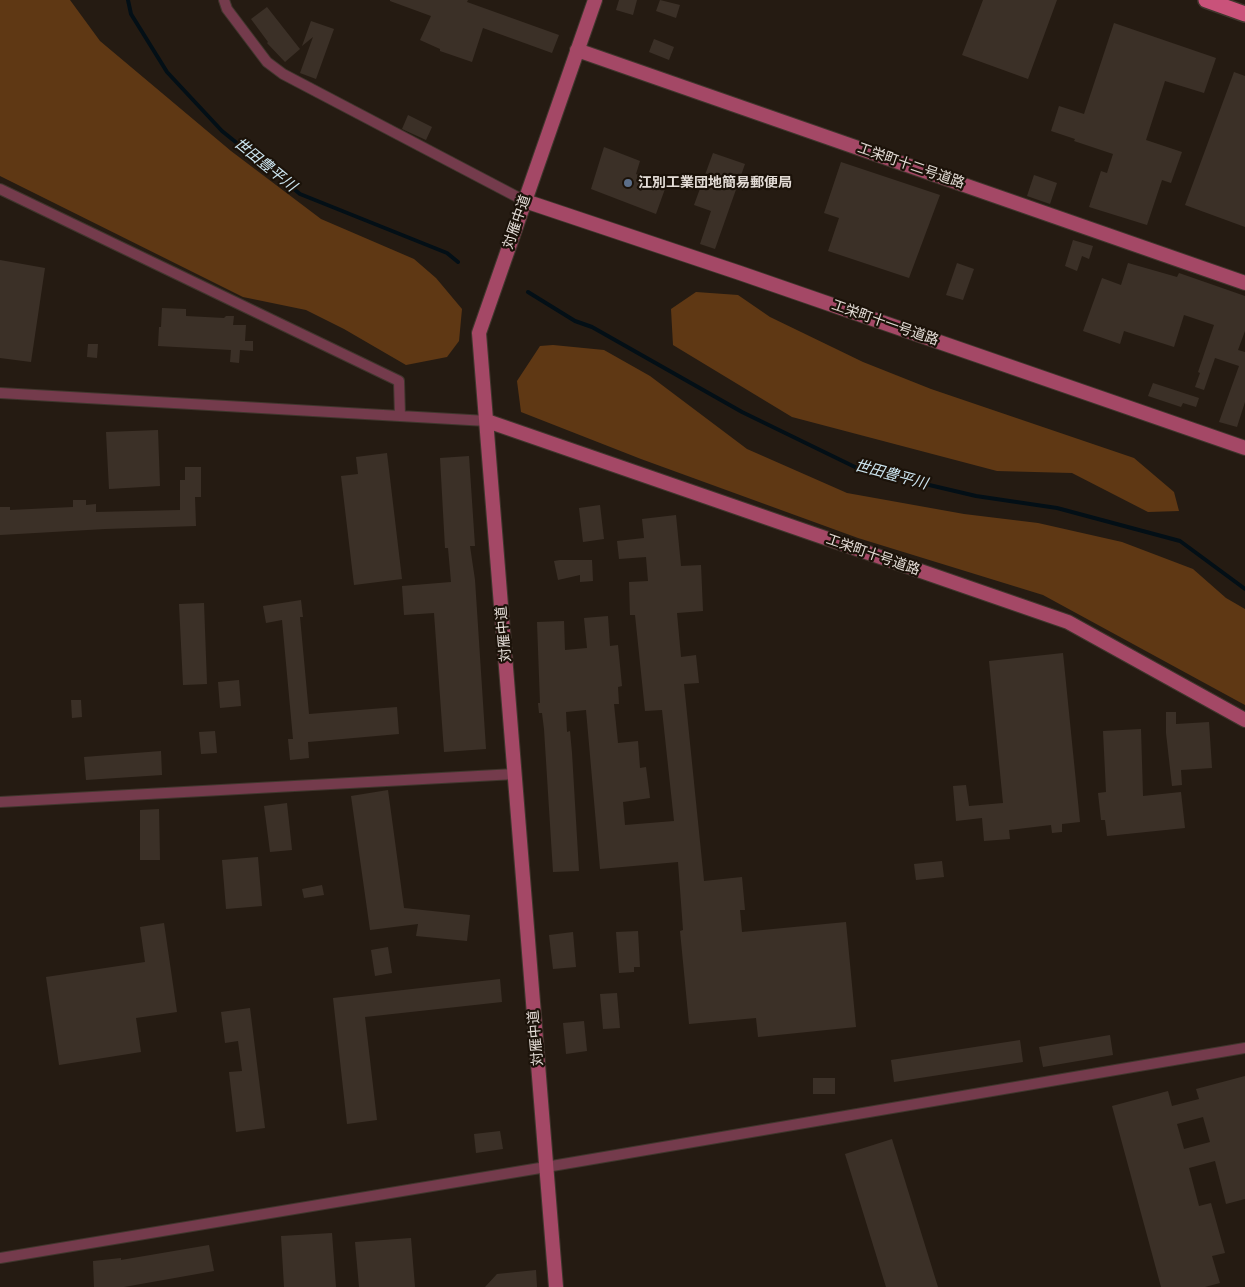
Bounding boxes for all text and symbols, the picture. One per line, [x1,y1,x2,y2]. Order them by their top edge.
water label: 世田豊平川 [230,134,300,196]
street label: 工栄町十二号道路 [855,140,967,192]
place label: 江別工業団地簡易郵便局 [638,175,792,191]
marker: 江別工業団地簡易郵便局 [622,177,634,189]
street label: 対雁中道 [500,193,534,251]
street label: 工栄町十一号道路 [829,297,941,349]
water label: 世田豊平川 [852,457,930,493]
street label: 工栄町十号道路 [824,531,922,579]
street label: 対雁中道 [493,605,515,663]
street label: 対雁中道 [525,1009,547,1067]

